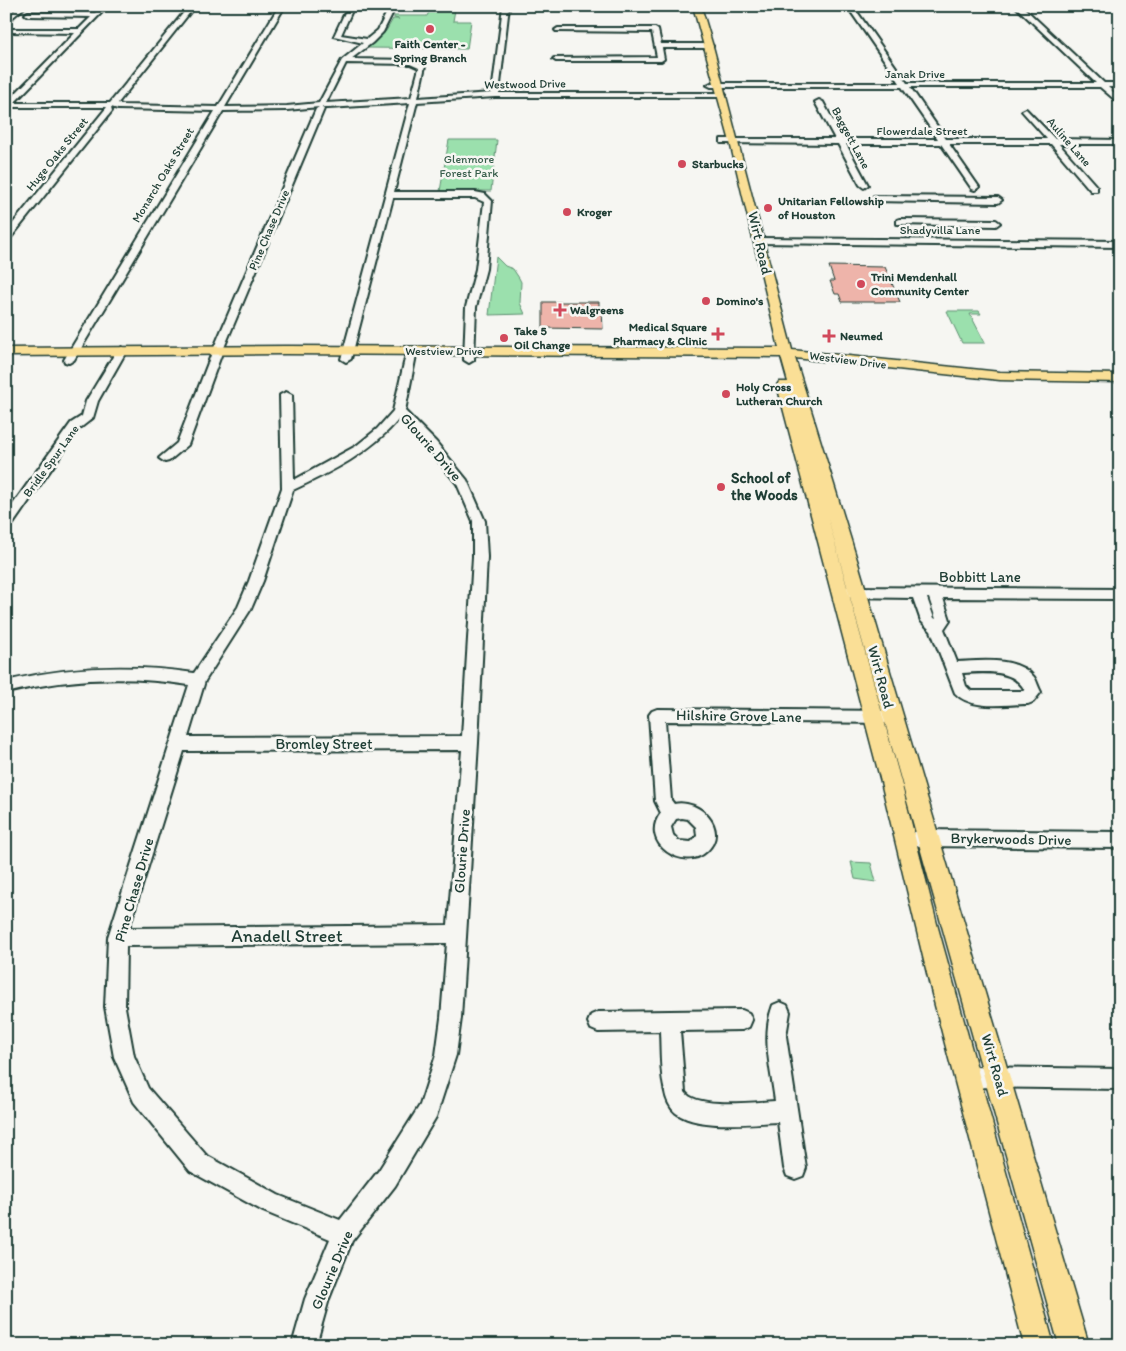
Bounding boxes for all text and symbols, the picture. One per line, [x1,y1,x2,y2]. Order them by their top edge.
marker: Faith Center - Spring Branch [424,23,436,35]
place label: Faith Center - Spring Branch [393,37,467,66]
street label: Janak Drive [885,67,945,81]
street label: Westwood Drive [484,76,566,92]
street label: Baggett Lane [829,105,873,172]
street label: Huge Oaks Street [23,114,91,194]
street label: Auline Lane [1044,115,1094,170]
street label: Flowerdale Street [877,124,968,138]
street label: Monarch Oaks Street [129,125,197,225]
park label: Glenmore Forest Park [440,152,498,180]
place label: Starbucks [692,157,745,171]
marker: Starbucks [676,158,688,170]
street label: Pine Chase Drive [246,187,292,272]
place label: Unitarian Fellowship of Houston [778,194,884,222]
marker: Unitarian Fellowship of Houston [762,202,774,214]
place label: Kroger [577,205,612,220]
marker: Kroger [561,206,573,218]
street label: Wirt Road [744,210,776,276]
street label: Shadyvilla Lane [900,223,981,237]
place label: Trini Mendenhall Community Center [870,270,969,299]
marker: Trini Mendenhall Community Center [855,278,867,290]
place label: Domino's [716,294,764,308]
marker: Domino's [700,295,712,307]
place label: Walgreens [570,303,625,318]
marker: Walgreens [554,304,566,316]
place label: Medical Square Pharmacy & Clinic [613,320,708,349]
place label: Take 5 Oil Change [513,324,571,353]
marker: Medical Square Pharmacy & Clinic [711,327,725,341]
marker: Neumed [822,329,836,343]
place label: Neumed [840,329,883,343]
marker: Take 5 Oil Change [498,332,510,344]
street label: Westview Drive [405,344,483,358]
street label: Westview Drive [809,348,888,372]
place label: Holy Cross Lutheran Church [736,380,823,408]
marker: Holy Cross Lutheran Church [720,388,732,400]
street label: Glourie Drive [397,409,465,485]
street label: Bridle Spur Lane [20,422,82,500]
place label: School of the Woods [731,469,798,504]
marker: School of the Woods [715,481,727,493]
street label: Bobbitt Lane [939,568,1021,586]
street label: Wirt Road [864,644,898,710]
street label: Hilshire Grove Lane [676,706,802,726]
street label: Bromley Street [275,735,373,753]
street label: Glourie Drive [450,808,474,894]
street label: Brykerwoods Drive [950,829,1072,849]
street label: Pine Chase Drive [111,836,157,944]
street label: Anadell Street [231,925,343,947]
street label: Wirt Road [977,1032,1013,1098]
street label: Glourie Drive [307,1228,357,1312]

